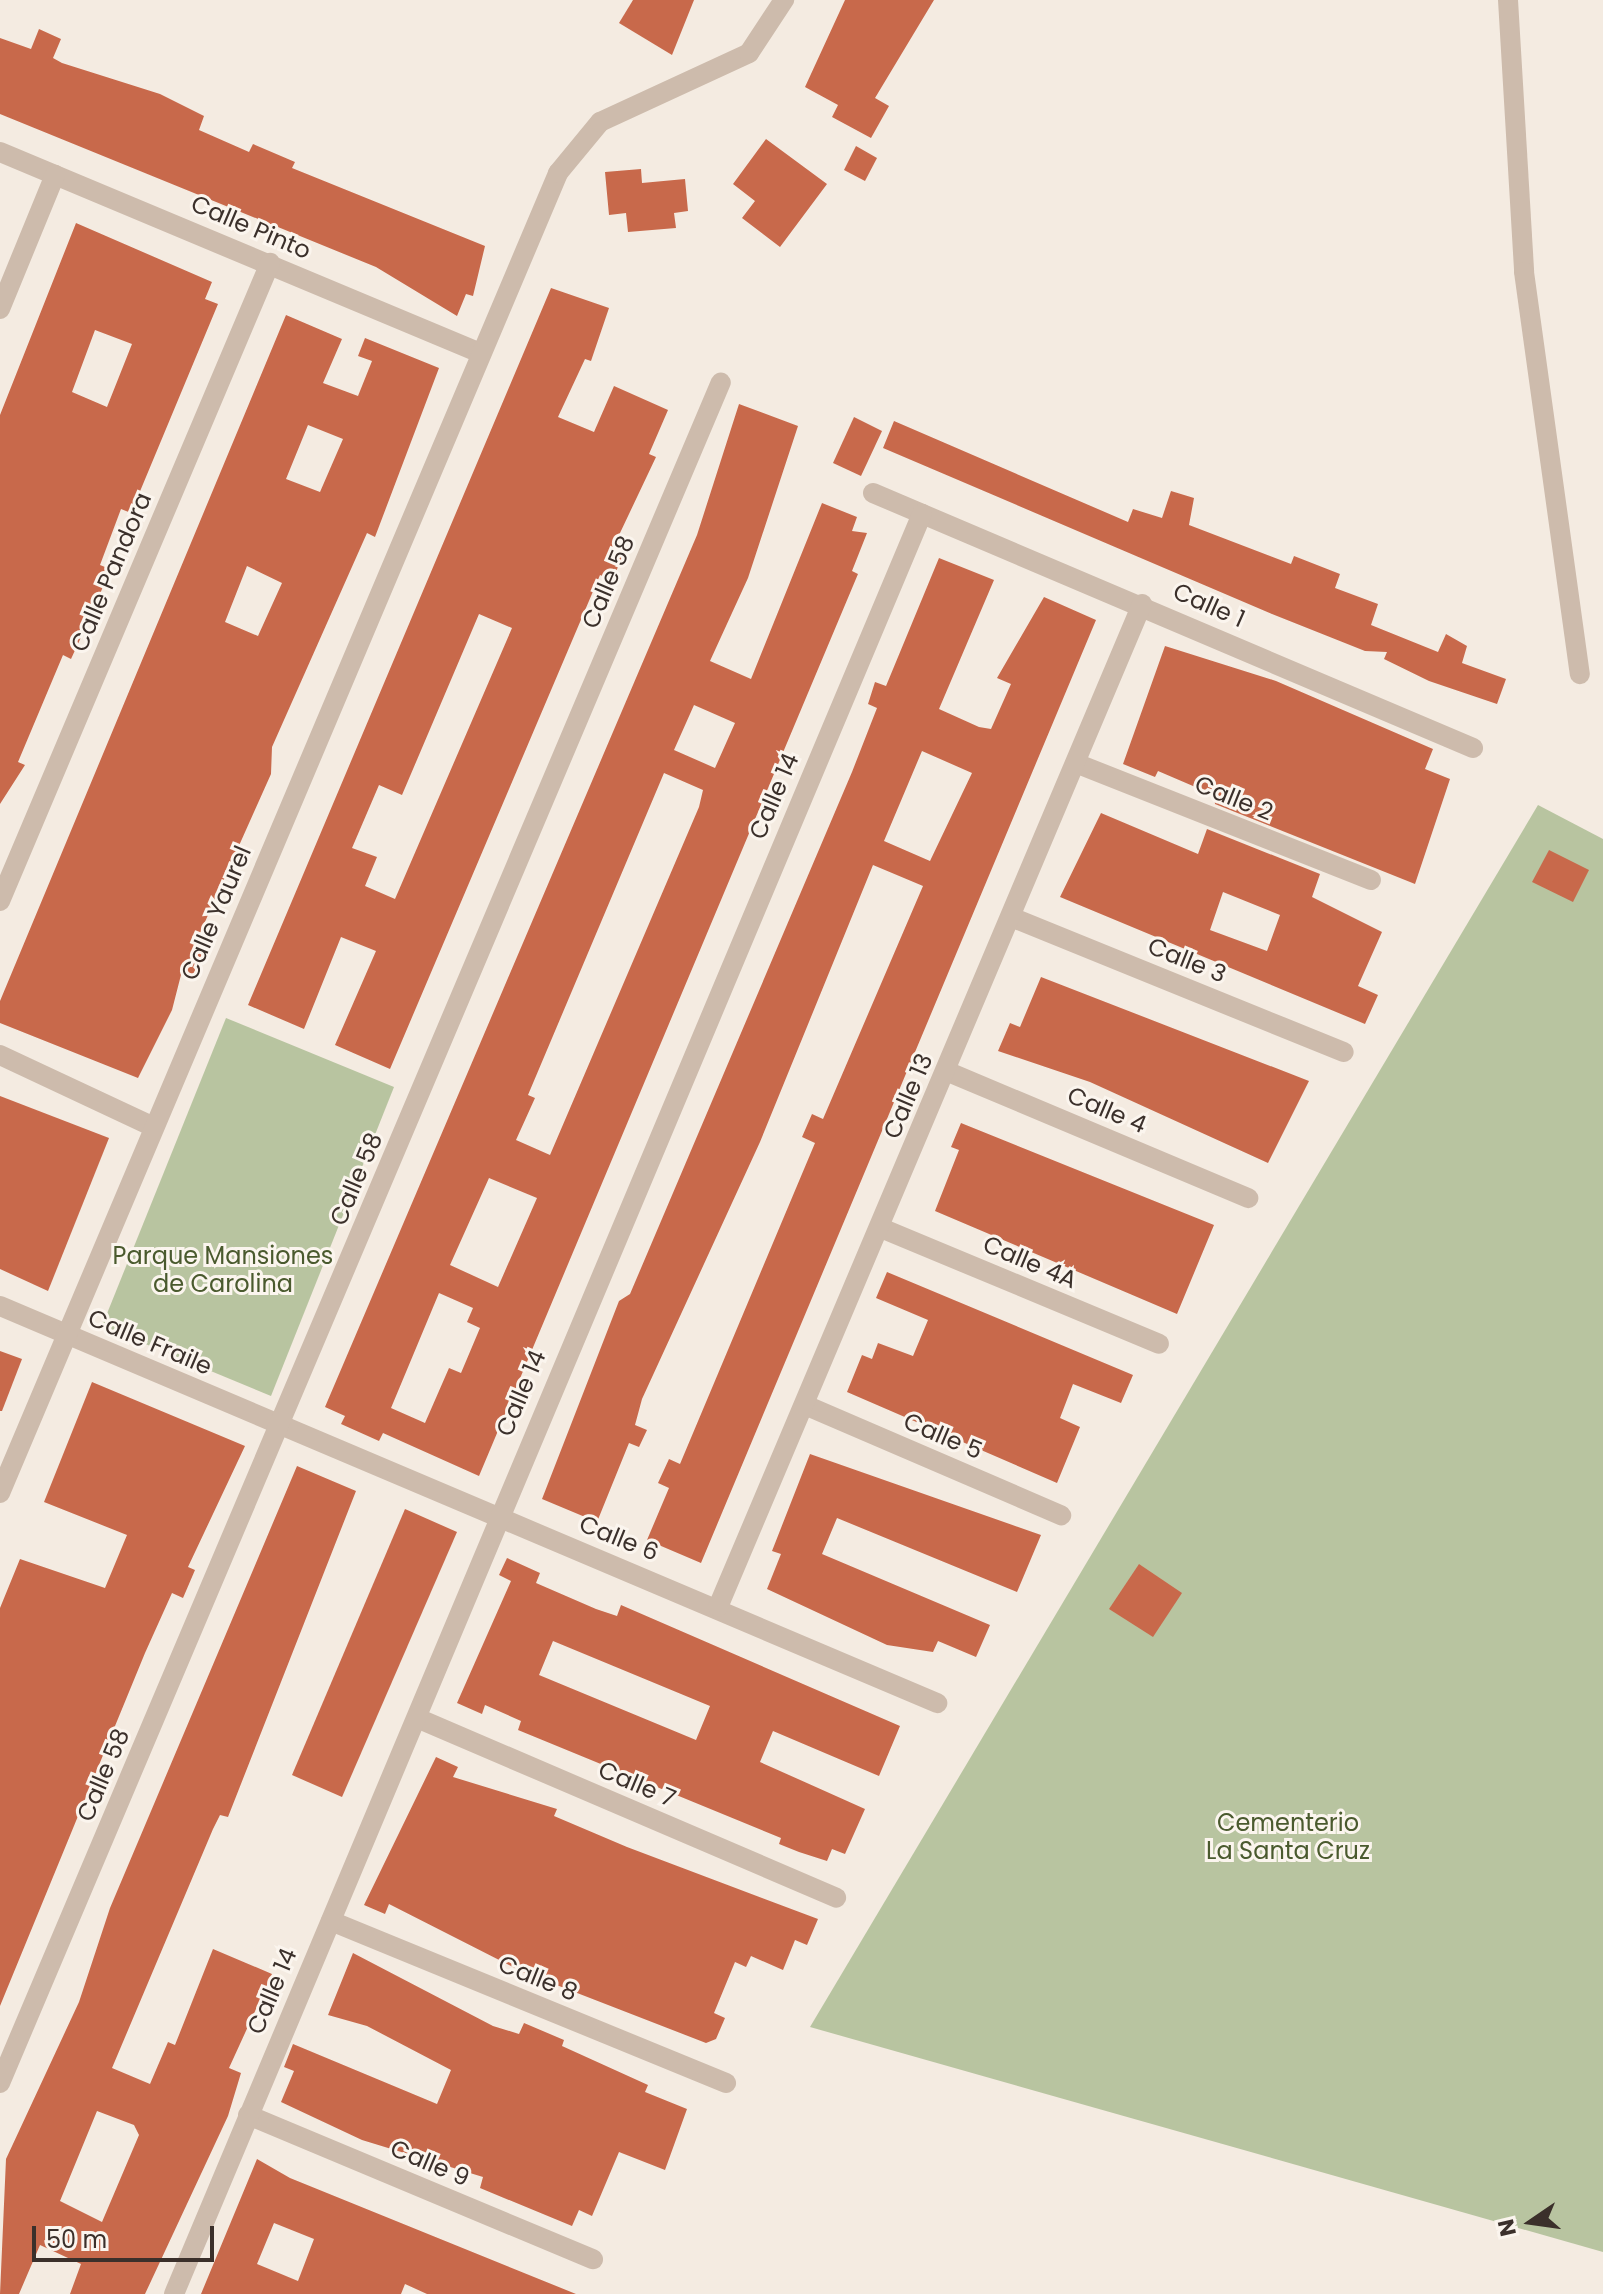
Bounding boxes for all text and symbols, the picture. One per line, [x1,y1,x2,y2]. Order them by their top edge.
street label: Calle Pinto [187,189,315,265]
street label: Calle Pandora [65,488,157,656]
street label: Calle 58 [576,531,640,633]
street label: Calle 1 [1169,576,1249,634]
street label: Calle 14 [743,749,805,843]
street label: Calle 2 [1191,769,1277,827]
street label: Calle Yaurel [175,841,257,985]
street label: Calle 3 [1144,931,1230,989]
street label: Calle 13 [877,1049,939,1143]
street label: Calle 4 [1063,1081,1151,1139]
street label: Calle 58 [324,1128,388,1230]
street label: Calle 4A [979,1229,1081,1295]
park label: Parque Mansiones de Carolina [113,1242,333,1298]
street label: Calle Fraile [84,1303,216,1381]
street label: Calle 14 [490,1346,552,1440]
street label: Calle 5 [899,1407,987,1465]
street label: Calle 6 [575,1509,663,1567]
street label: Calle 58 [71,1724,135,1826]
street label: Calle 7 [594,1755,680,1813]
park label: Cementerio La Santa Cruz [1206,1809,1370,1865]
street label: Calle 14 [241,1944,303,2038]
street label: Calle 8 [494,1949,582,2007]
street label: Calle 9 [386,2134,474,2192]
north arrow [1491,2182,1571,2262]
scale bar [36,2210,218,2260]
text: N [1490,2216,1524,2239]
text: 50 m [46,2223,107,2256]

